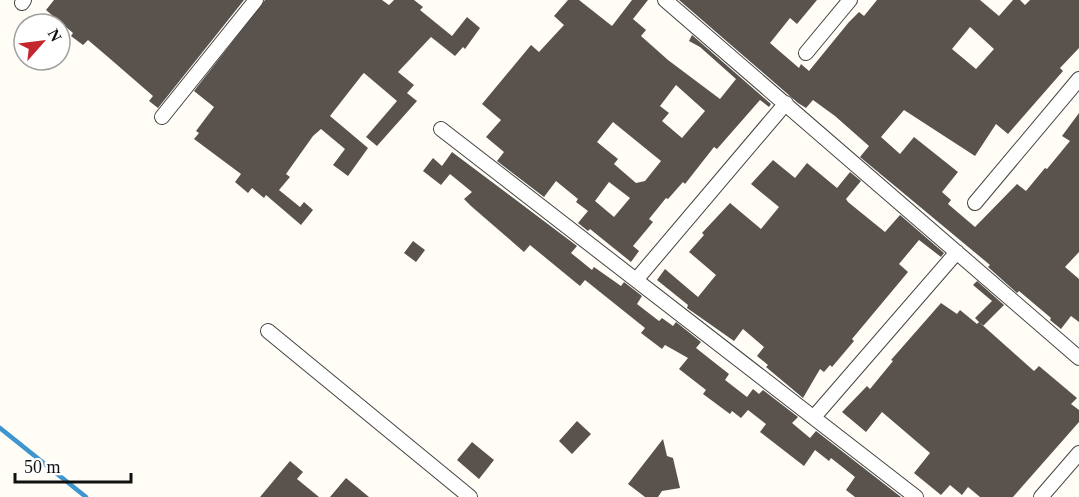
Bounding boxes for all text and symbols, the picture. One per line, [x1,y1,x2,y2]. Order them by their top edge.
north arrow [12,12,72,72]
text: N [45,26,65,45]
scale bar [15,446,130,484]
text: 50 m [24,457,61,477]

